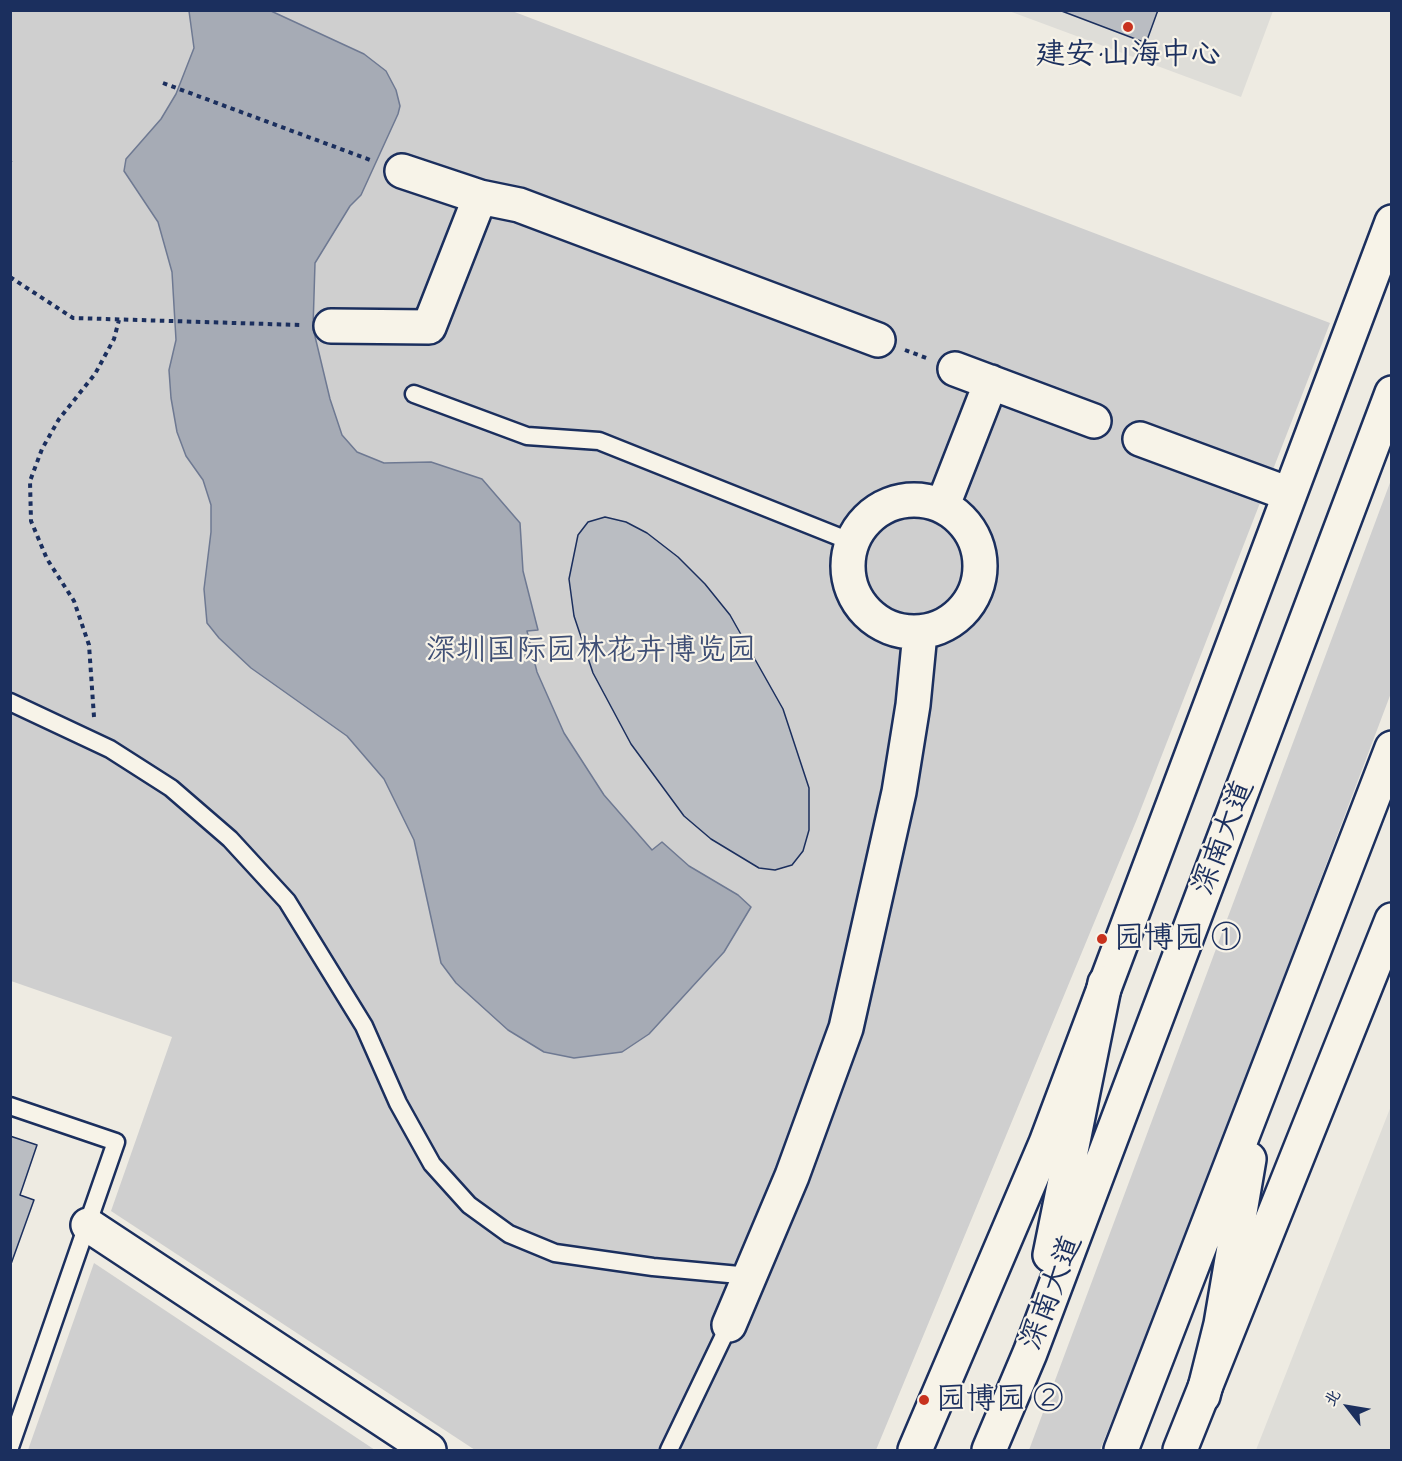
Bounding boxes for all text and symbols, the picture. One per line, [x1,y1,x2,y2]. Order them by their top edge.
marker: 建安·山海中心 [1121,20,1135,34]
place label: 建安·山海中心 [1035,37,1221,73]
park label: 深圳国际园林花卉博览园 [426,633,756,669]
street label: 深南大道 [1186,776,1262,900]
place label: 园博园 ① [1114,921,1241,957]
marker: 园博园 ① [1095,932,1109,946]
street label: 深南大道 [1014,1231,1090,1355]
north arrow [1318,1377,1378,1437]
place label: 园博园 ② [936,1382,1063,1418]
text: 北 [1320,1386,1345,1410]
marker: 园博园 ② [917,1393,931,1407]

